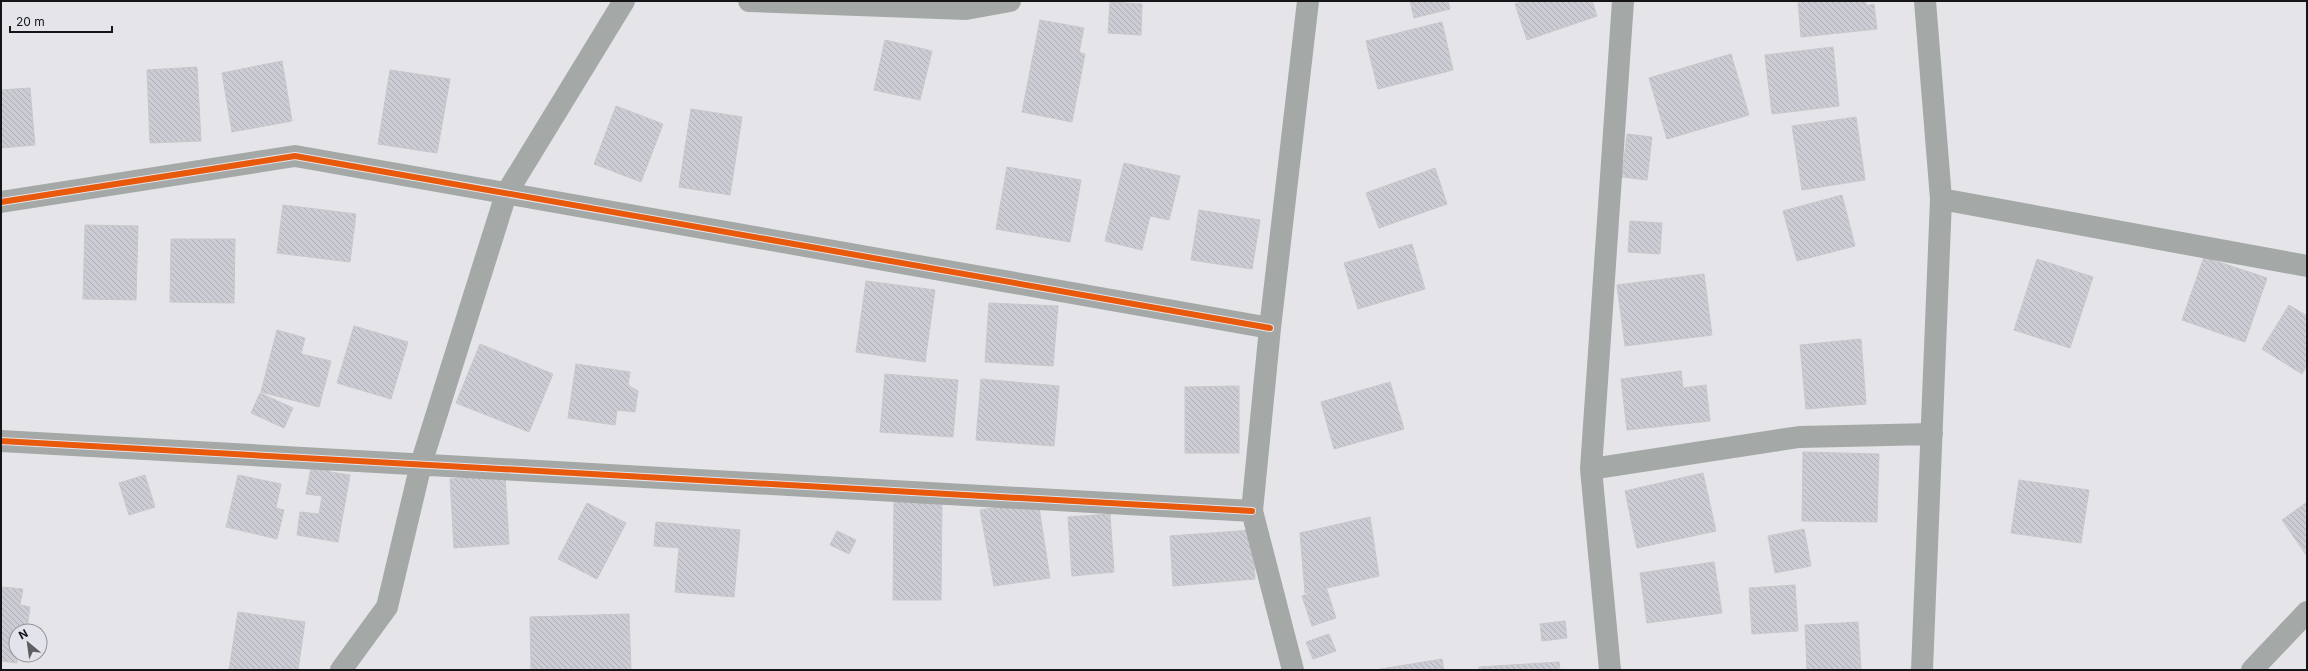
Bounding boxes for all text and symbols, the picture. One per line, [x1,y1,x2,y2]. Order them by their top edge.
scale bar [10,8,112,34]
text: 20 m [16,14,45,29]
north arrow [8,623,48,663]
text: N [16,626,30,642]

